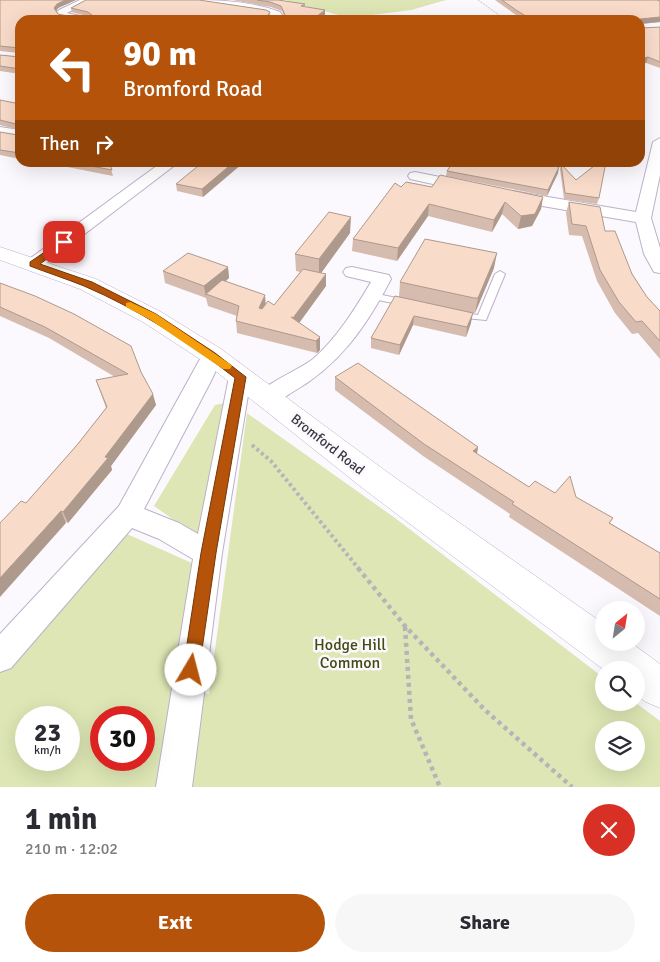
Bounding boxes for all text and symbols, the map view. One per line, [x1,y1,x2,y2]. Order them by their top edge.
text: 90 m [123,32,197,75]
icon: left [40,35,105,100]
text: Bromford Road [123,75,263,102]
icon: right [90,130,118,158]
text: Then [40,132,80,156]
pin [43,221,85,263]
icon: arrive [50,228,78,256]
street label: Bromford Road [287,410,368,478]
north arrow [595,601,645,651]
map controls [595,601,645,771]
park label: Hodge Hill Common [314,635,386,673]
position arrow [164,643,216,695]
button: search [595,661,645,711]
speed limit sign: 30 [90,706,155,771]
text: 23 [34,717,61,748]
button: layers [595,721,645,771]
text: km/h [34,743,61,758]
text: 1 min [25,801,97,838]
button: close [583,804,635,856]
text: 210 m · 12:02 [25,839,118,859]
button: Exit [25,894,325,952]
button: Share [335,894,635,952]

